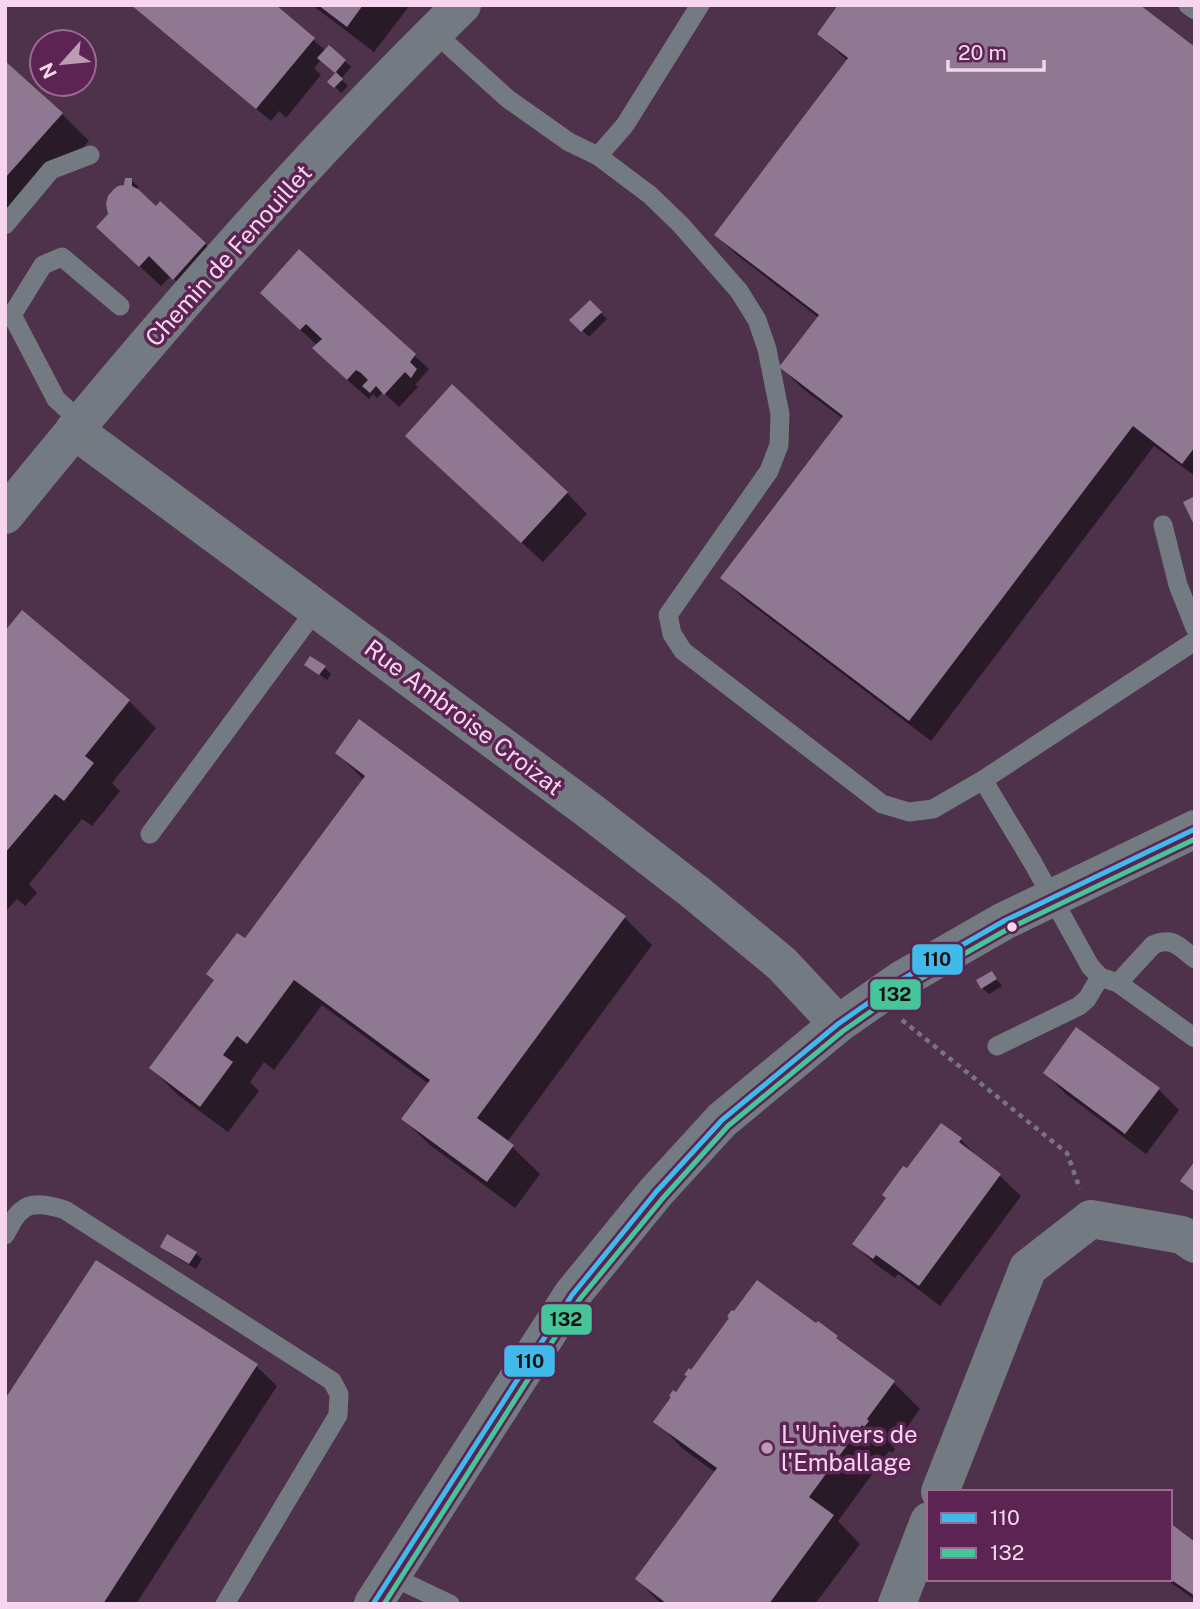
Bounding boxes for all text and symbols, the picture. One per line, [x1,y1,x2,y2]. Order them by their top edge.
north arrow [28,28,98,98]
scale bar [948,28,1044,72]
text: 20 m [958,40,1007,65]
text: N [35,59,61,82]
street label: Chemin de Fenouillet [139,158,317,352]
street label: Rue Ambroise Croizat [360,633,568,801]
unlabelled marker [1005,920,1019,934]
line badge: 110 [911,943,964,976]
text: 110 [923,948,951,970]
line badge: 132 [869,978,922,1011]
text: 132 [879,983,911,1005]
line badge: 132 [540,1303,593,1336]
text: 132 [550,1308,582,1330]
line badge: 110 [503,1344,556,1378]
text: 110 [516,1350,544,1372]
place label: L'Univers de l'Emballage [781,1420,918,1476]
marker: L'Univers de l'Emballage [759,1440,775,1456]
legend [927,1490,1172,1581]
text: 110 [990,1505,1020,1530]
text: 132 [990,1540,1024,1565]

